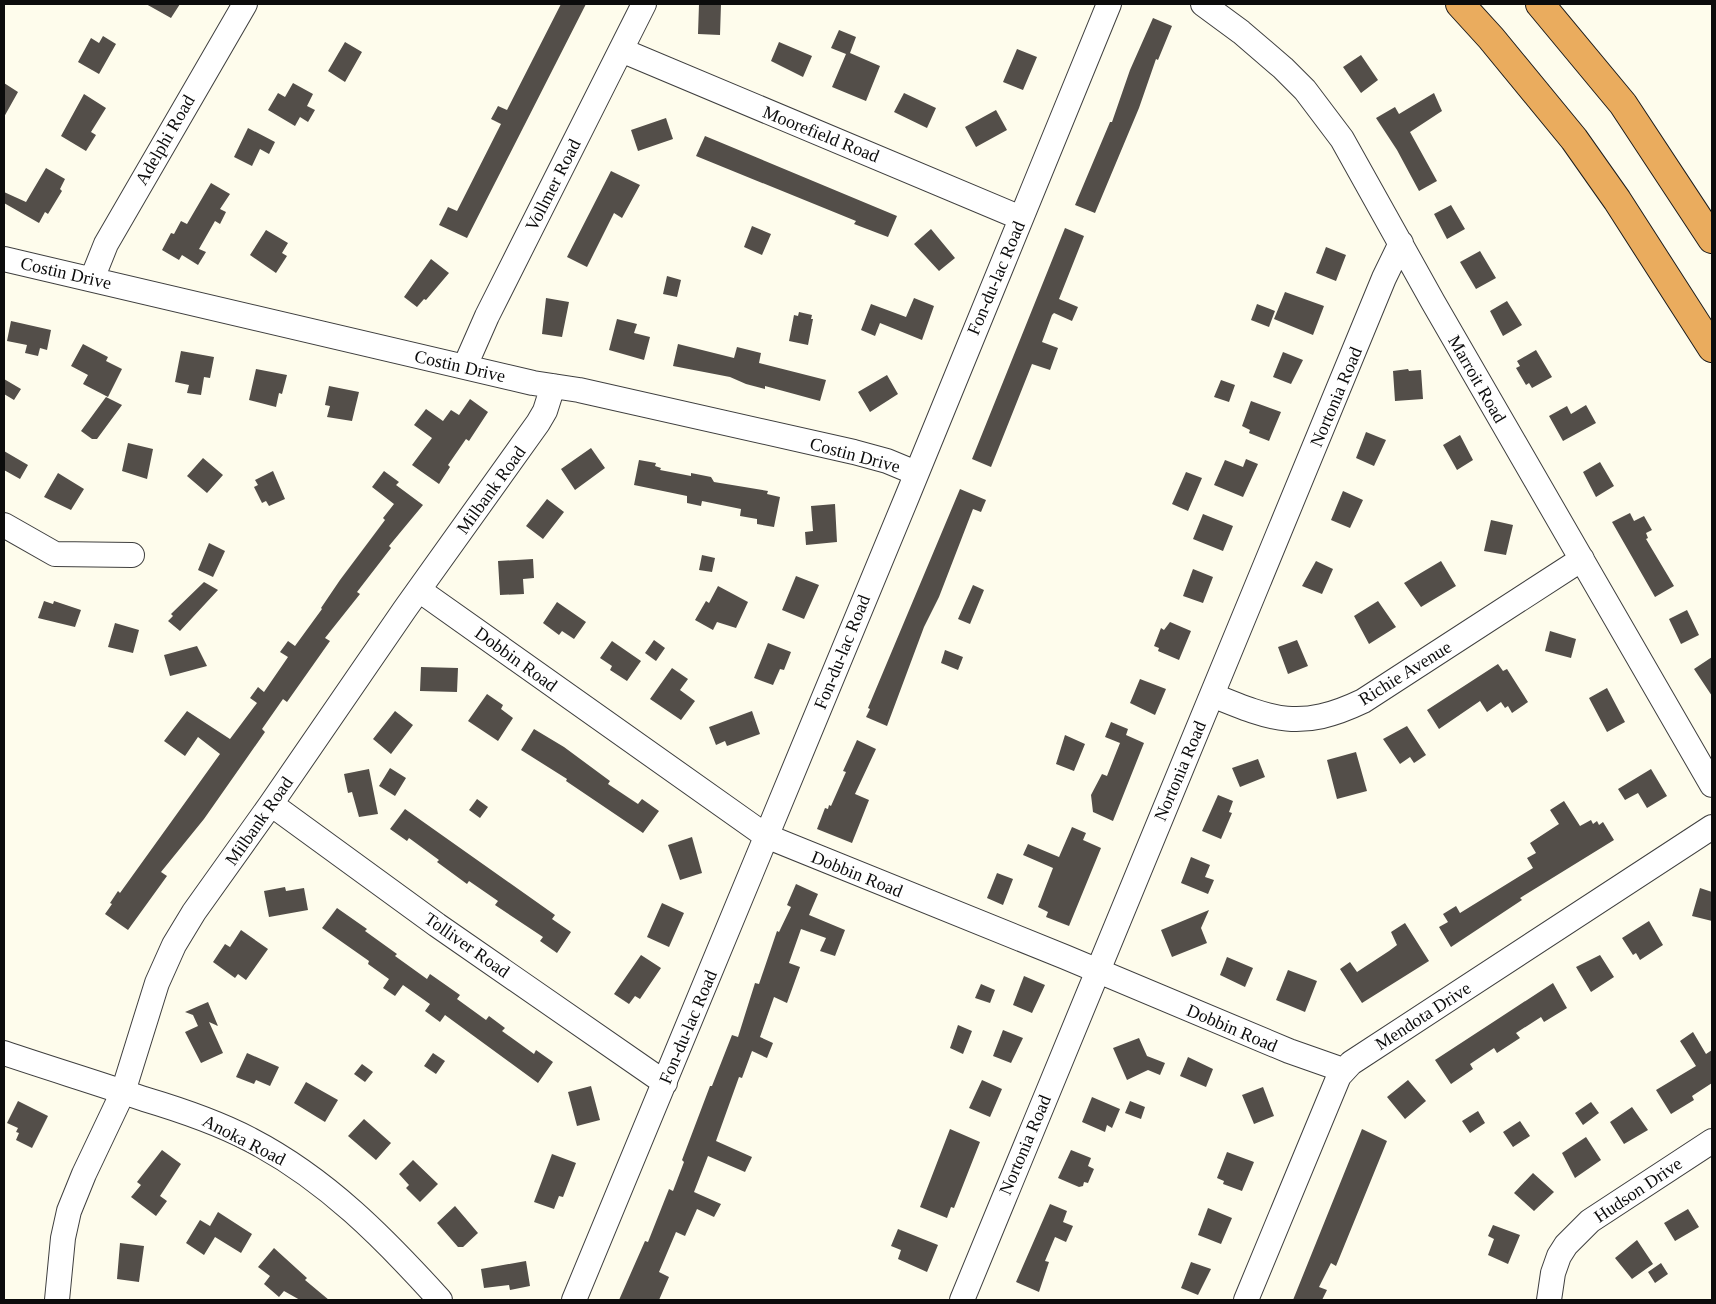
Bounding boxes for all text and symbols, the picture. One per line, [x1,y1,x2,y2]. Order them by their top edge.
street label: Adelphi Road [131,91,199,189]
street label: Moorefield Road [760,102,882,166]
street label: Vollmer Road [521,136,585,234]
street label: Fon-du-lac Road [963,218,1029,338]
street label: Costin Drive [19,253,113,293]
street label: Marroit Road [1444,332,1510,426]
street label: Nortonia Road [1306,344,1366,450]
street label: Costin Drive [413,346,507,386]
street label: Costin Drive [808,433,902,477]
street label: Milbank Road [452,442,530,538]
street label: Fon-du-lac Road [810,592,874,712]
street label: Dobbin Road [471,623,561,695]
street label: Richie Avenue [1355,637,1455,709]
street label: Nortonia Road [1150,718,1210,824]
street label: Milbank Road [221,773,297,869]
street label: Dobbin Road [809,847,905,901]
street label: Tolliver Road [421,908,513,982]
street label: Fon-du-lac Road [655,967,721,1087]
street label: Mendota Drive [1372,978,1474,1054]
street label: Dobbin Road [1184,1000,1280,1056]
street label: Nortonia Road [995,1092,1055,1198]
street label: Anoka Road [199,1111,289,1169]
street label: Hudson Drive [1590,1153,1686,1227]

